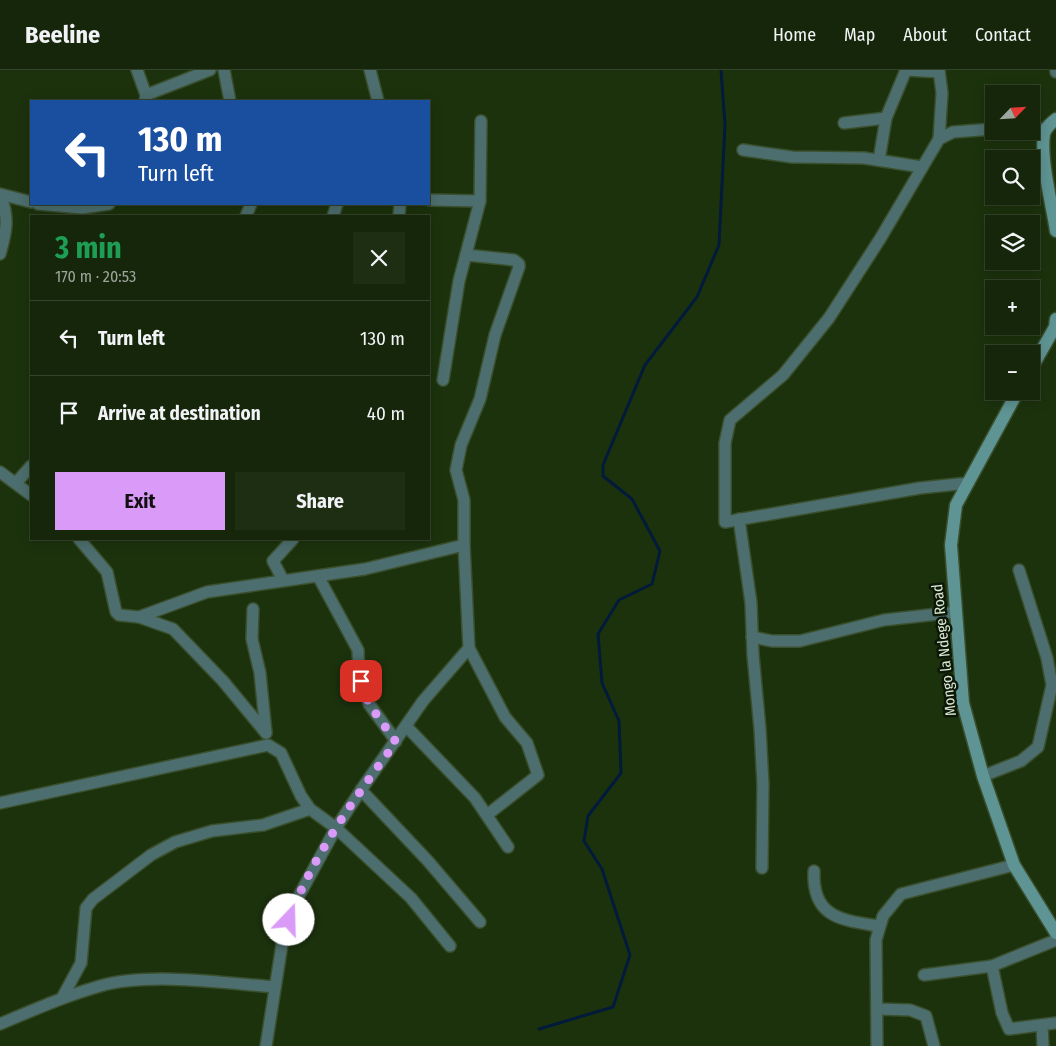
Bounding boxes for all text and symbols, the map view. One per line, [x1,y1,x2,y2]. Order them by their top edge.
text: Beeline [25,21,100,49]
text: Home [773,24,816,46]
text: Map [844,24,875,46]
text: About [903,24,947,46]
text: Contact [975,24,1031,46]
north arrow [985,85,1040,140]
map controls [985,85,1040,400]
text: 130 m [138,118,222,160]
icon: left [55,120,120,185]
button: search [985,150,1040,205]
text: Turn left [138,160,214,187]
button: layers [985,215,1040,270]
text: 3 min [55,230,122,266]
button: close [353,232,405,284]
text: 170 m · 20:53 [55,267,136,286]
button: + [985,280,1040,335]
icon: left [55,324,83,352]
text: Turn left [98,327,165,350]
text: 130 m [360,327,405,350]
button: − [985,345,1040,400]
icon: arrive [55,399,83,427]
text: Arrive at destination [98,402,261,425]
text: 40 m [367,402,405,425]
button: Exit [55,472,225,530]
button: Share [235,472,405,530]
street label: Mongo la Ndege Road [928,583,960,717]
pin [340,660,382,702]
icon: arrive [347,667,375,695]
position arrow [262,893,314,945]

